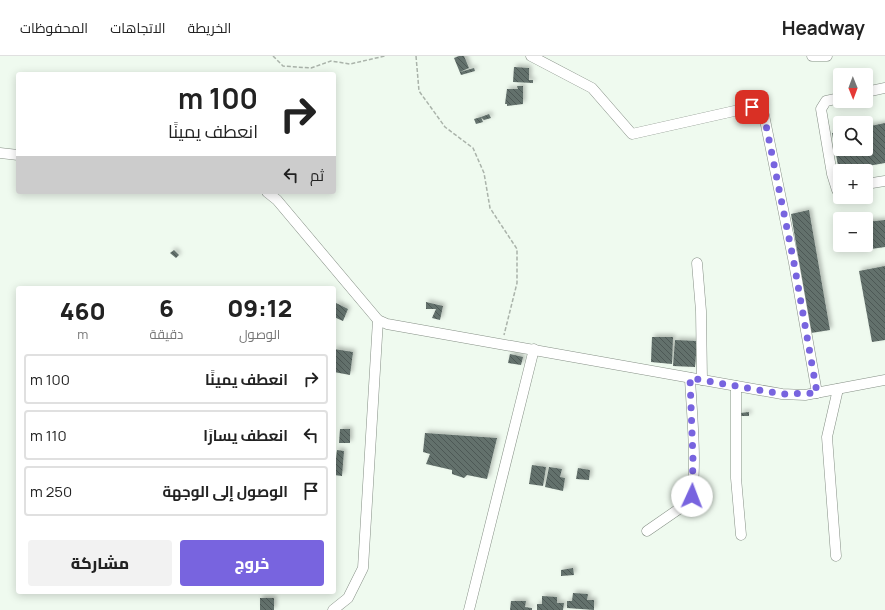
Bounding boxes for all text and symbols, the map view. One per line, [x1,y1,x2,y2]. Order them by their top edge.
text: Headway [782,15,865,41]
text: المحفوظات [20,18,88,37]
text: الاتجاهات [110,18,166,37]
text: الخريطة [188,18,231,37]
north arrow [833,68,873,108]
map controls [833,68,873,252]
text: 100 m [178,79,258,117]
icon: right [272,88,324,140]
pin [735,90,769,124]
icon: arrive [741,96,763,118]
button: search [833,116,873,156]
text: انعطف يمينًا [168,119,258,143]
icon: left [280,164,302,186]
button: + [833,164,873,204]
text: ثم [310,165,324,186]
button: − [833,212,873,252]
text: 6 [159,291,174,324]
text: 09:12 [227,291,292,324]
text: 460 [60,294,106,327]
text: m [77,325,88,343]
text: دقيقة [150,325,183,343]
text: الوصول [239,325,280,343]
icon: right [300,368,322,390]
text: 100 m [30,369,70,390]
text: انعطف يمينًا [205,369,288,390]
icon: left [300,424,322,446]
text: 110 m [30,425,67,446]
text: انعطف يسارًا [203,425,288,446]
position arrow [671,475,713,517]
icon: arrive [300,480,322,502]
text: 250 m [30,481,72,502]
text: الوصول إلى الوجهة [162,481,288,502]
button: مشاركة [28,540,172,586]
button: خروج [180,540,324,586]

